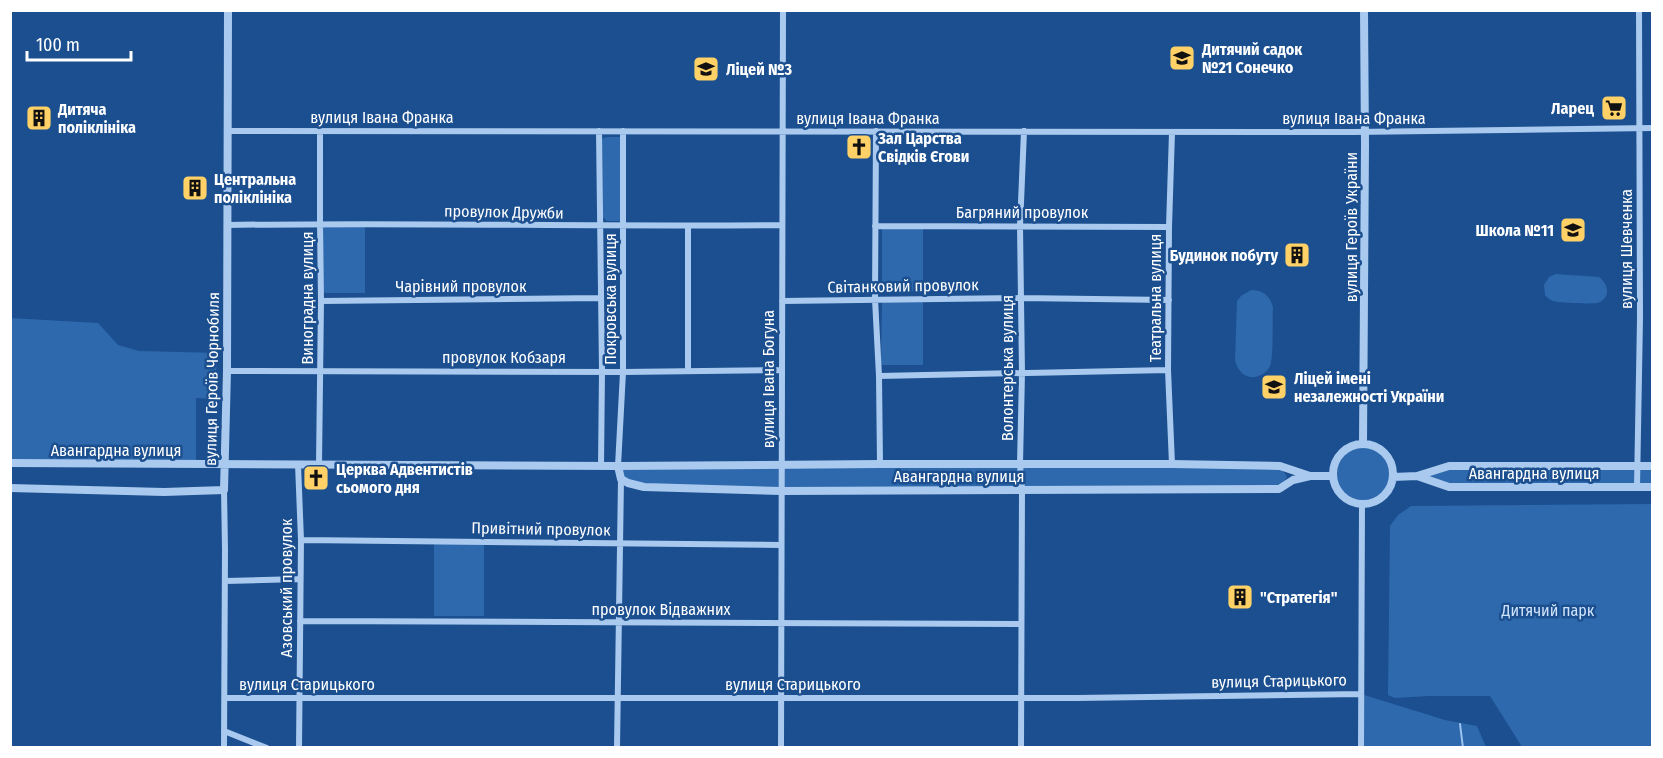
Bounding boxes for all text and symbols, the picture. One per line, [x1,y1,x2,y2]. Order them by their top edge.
scale bar [27,24,130,62]
text: 100 m [36,34,80,56]
place label: Дитячий садок №21 Сонечко [1201,40,1303,77]
school or university icon: Дитячий садок №21 Сонечко [1167,43,1197,73]
school or university icon: Ліцей №3 [691,54,721,84]
place label: Ліцей №3 [726,60,792,79]
supermarket icon: Ларец [1599,93,1629,123]
place label: Ларец [1551,99,1594,118]
place label: Дитяча поліклініка [57,100,136,137]
building icon: Дитяча поліклініка [24,103,54,133]
street label: вулиця Івана Франка [310,108,454,127]
street label: вулиця Івана Франка [796,109,940,128]
street label: вулиця Івана Франка [1282,109,1426,128]
place label: Зал Царства Свідків Єгови [877,129,969,166]
church icon: Зал Царства Свідків Єгови [844,132,874,162]
street label: вулиця Героїв України [1342,152,1361,302]
place label: Центральна поліклініка [214,170,296,207]
building icon: Центральна поліклініка [180,173,210,203]
street label: вулиця Шевченка [1617,189,1636,309]
street label: провулок Дружби [444,201,564,223]
street label: Багряний провулок [956,203,1089,222]
school or university icon: Школа №11 [1558,215,1588,245]
place label: Школа №11 [1476,221,1554,240]
street label: Виноградна вулиця [298,232,317,364]
street label: Покровська вулиця [601,233,620,365]
street label: Театральна вулиця [1146,234,1165,362]
building icon: Будинок побуту [1282,240,1312,270]
place label: Будинок побуту [1170,246,1278,265]
street label: Світанковий провулок [827,275,979,297]
street label: Чарівний провулок [395,277,527,296]
street label: вулиця Героїв Чорнобиля [201,292,223,466]
street label: Волонтерська вулиця [998,295,1017,441]
street label: вулиця Івана Богуна [759,310,778,448]
street label: провулок Кобзаря [442,348,566,367]
place label: Ліцей імені незалежності України [1294,369,1444,406]
school or university icon: Ліцей імені незалежності України [1259,372,1289,402]
street label: Авангардна вулиця [51,441,181,460]
place label: Церква Адвентистів сьомого дня [336,460,473,497]
church icon: Церква Адвентистів сьомого дня [301,463,331,493]
street label: Авангардна вулиця [1469,464,1599,483]
street label: Авангардна вулиця [894,467,1024,486]
street label: Азовський провулок [277,518,296,657]
street label: Привітний провулок [471,518,611,540]
building icon: "Стратегія" [1225,582,1255,612]
place label: "Стратегія" [1260,588,1338,607]
street label: провулок Відважних [591,600,731,619]
park label: Дитячий парк [1501,601,1595,620]
street label: вулиця Старицького [1211,670,1347,692]
street label: вулиця Старицького [239,675,375,694]
street label: вулиця Старицького [725,675,861,694]

